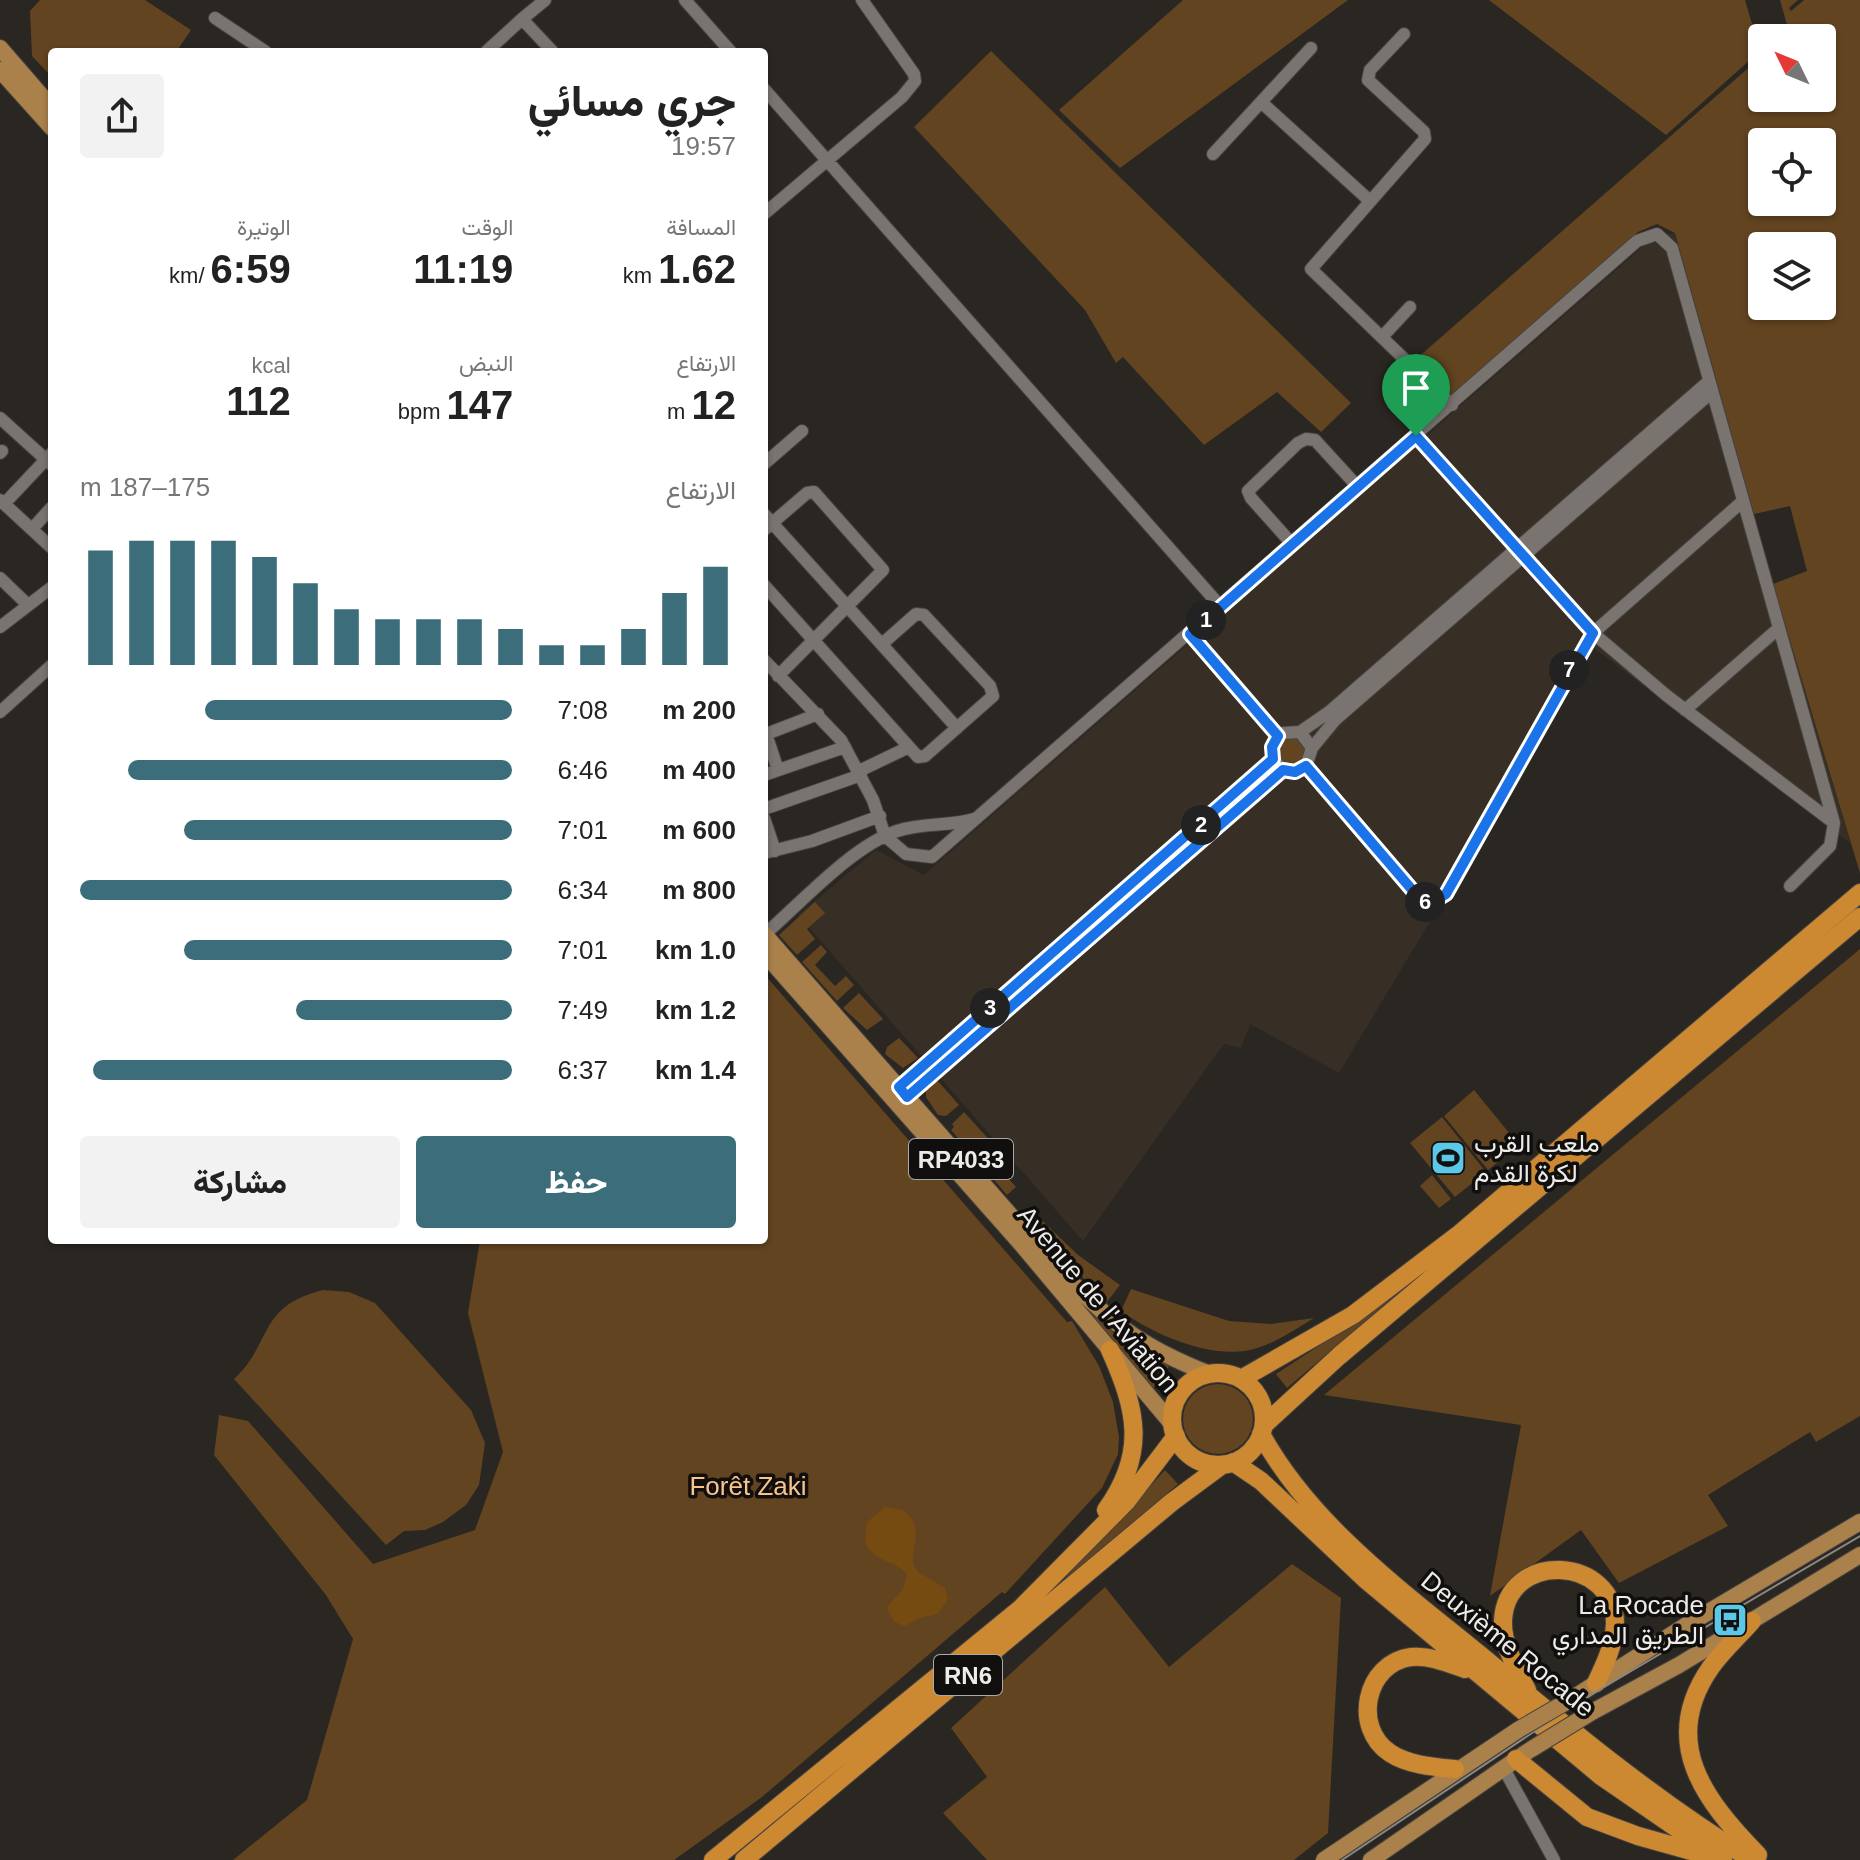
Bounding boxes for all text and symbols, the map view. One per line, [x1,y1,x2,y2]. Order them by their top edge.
north arrow [1748,24,1836,112]
map controls [1748,24,1836,320]
button: share [80,74,164,158]
text: جري مسائي [528,76,736,125]
button: locate [1748,128,1836,216]
text: 19:57 [671,131,736,161]
text: الوتيرة [237,215,291,240]
text: الوقت [462,215,513,240]
text: المسافة [666,215,736,240]
button: layers [1748,232,1836,320]
text: 6:59 [211,247,291,291]
text: 11:19 [413,247,513,291]
text: 1.62 [658,247,736,291]
text: /km [169,263,211,288]
text: km [623,263,658,288]
text: النبض [459,351,513,376]
text: الارتفاع [676,351,736,376]
text: kcal [252,353,291,378]
pin [1382,354,1450,436]
icon: arrive [1394,366,1438,410]
text: 112 [226,379,291,423]
text: 147 [447,383,513,427]
text: 12 [692,383,736,427]
text: bpm [398,399,447,424]
text: m [667,399,692,424]
text: 175–187 m [80,472,210,502]
text: الارتفاع [665,475,736,505]
pin: 1 [1186,600,1226,640]
text: 1 [1200,607,1212,632]
pin: 7 [1549,650,1589,690]
text: 7 [1563,657,1575,682]
text: 7:08 [557,695,608,725]
text: 200 m [662,695,736,725]
text: 6:46 [557,755,608,785]
text: 400 m [662,755,736,785]
pin: 2 [1181,805,1221,845]
text: 2 [1195,812,1207,837]
text: 7:01 [557,815,608,845]
text: 600 m [662,815,736,845]
text: 6:34 [557,875,608,905]
text: 800 m [662,875,736,905]
pin: 6 [1405,882,1445,922]
text: 6 [1419,889,1431,914]
text: 7:01 [557,935,608,965]
text: 1.0 km [655,935,736,965]
pin: 3 [970,988,1010,1028]
text: 7:49 [557,995,608,1025]
text: 1.2 km [655,995,736,1025]
text: 3 [984,995,996,1020]
text: 6:37 [557,1055,608,1085]
text: 1.4 km [655,1055,736,1085]
place label: ملعب القرب لكرة القدم [1474,1128,1600,1190]
button: مشاركة [80,1136,400,1228]
button: حفظ [416,1136,736,1228]
road number: RP4033 [909,1139,1013,1179]
sports icon: ملعب القرب لكرة القدم [1429,1139,1467,1177]
street label: Avenue de l'Aviation [1011,1200,1185,1398]
park label: Forêt Zaki [689,1471,807,1501]
street label: Deuxième Rocade [1415,1565,1601,1723]
place label: La Rocade الطريق المداري [1552,1590,1704,1656]
bus stop icon: La Rocade الطريق المداري [1711,1601,1749,1639]
road number: RN6 [934,1655,1002,1695]

